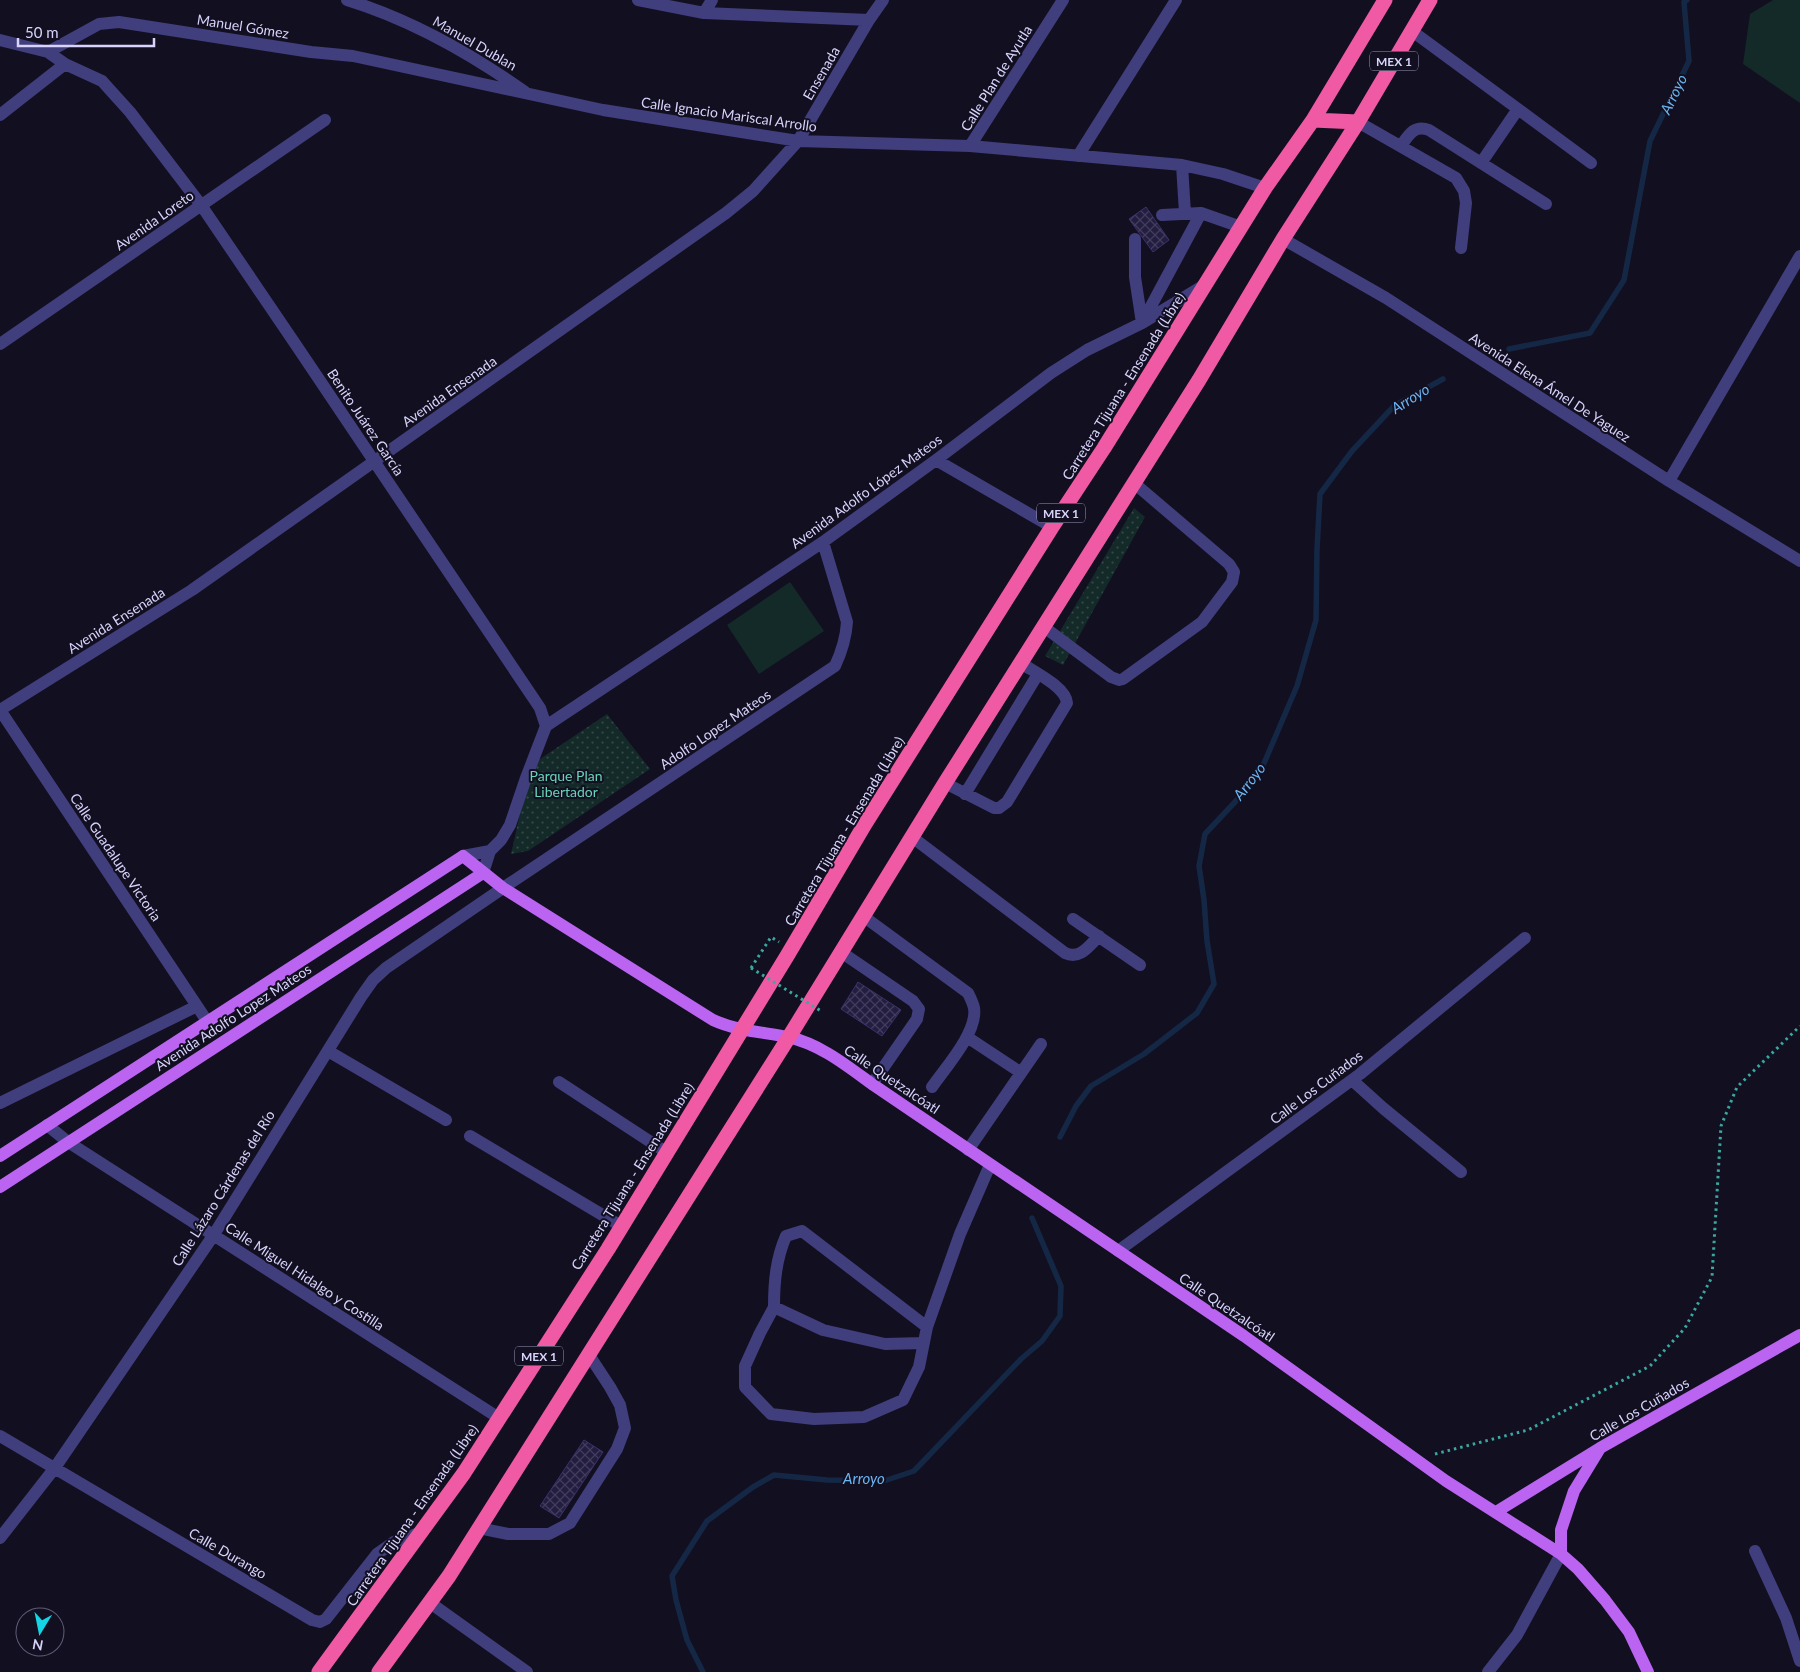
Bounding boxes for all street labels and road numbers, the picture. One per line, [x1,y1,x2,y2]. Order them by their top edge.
street label: Manuel Gómez [196,10,290,42]
street label: Manuel Dublan [430,12,520,74]
street label: Calle Plan de Ayutla [957,22,1035,134]
street label: Ensenada [799,43,843,103]
road number: MEX 1 [1370,51,1418,70]
street label: Calle Ignacio Mariscal Arrollo [640,93,818,135]
street label: Avenida Loreto [111,186,197,254]
street label: Carretera Tijuana - Ensenada (Libre) [1058,289,1188,483]
street label: Avenida Elena Ámel De Yaguez [1466,328,1634,446]
street label: Avenida Ensenada [398,352,500,430]
street label: Benito Juárez García [324,365,408,479]
street label: Avenida Adolfo López Mateos [787,430,945,552]
road number: MEX 1 [1037,503,1085,522]
street label: Avenida Ensenada [64,583,168,657]
street label: Adolfo Lopez Mateos [656,685,774,773]
street label: Carretera Tijuana - Ensenada (Libre) [781,733,908,929]
street label: Calle Guadalupe Victoria [67,790,165,924]
street label: Avenida Adolfo Lopez Mateos [152,960,314,1074]
street label: Calle Quetzalcóatl [841,1041,943,1117]
street label: Calle Los Cuñados [1266,1047,1366,1127]
street label: Carretera Tijuana - Ensenada (Libre) [567,1079,697,1273]
street label: Calle Lázaro Cárdenas del Río [168,1107,278,1269]
street label: Calle Miguel Hidalgo y Costilla [222,1218,388,1334]
street label: Calle Quetzalcóatl [1176,1269,1278,1345]
road number: MEX 1 [515,1346,563,1365]
street label: Calle Los Cuñados [1586,1374,1692,1444]
street label: Carretera Tijuana - Ensenada (Libre) [343,1421,482,1609]
street label: Calle Durango [186,1524,270,1582]

